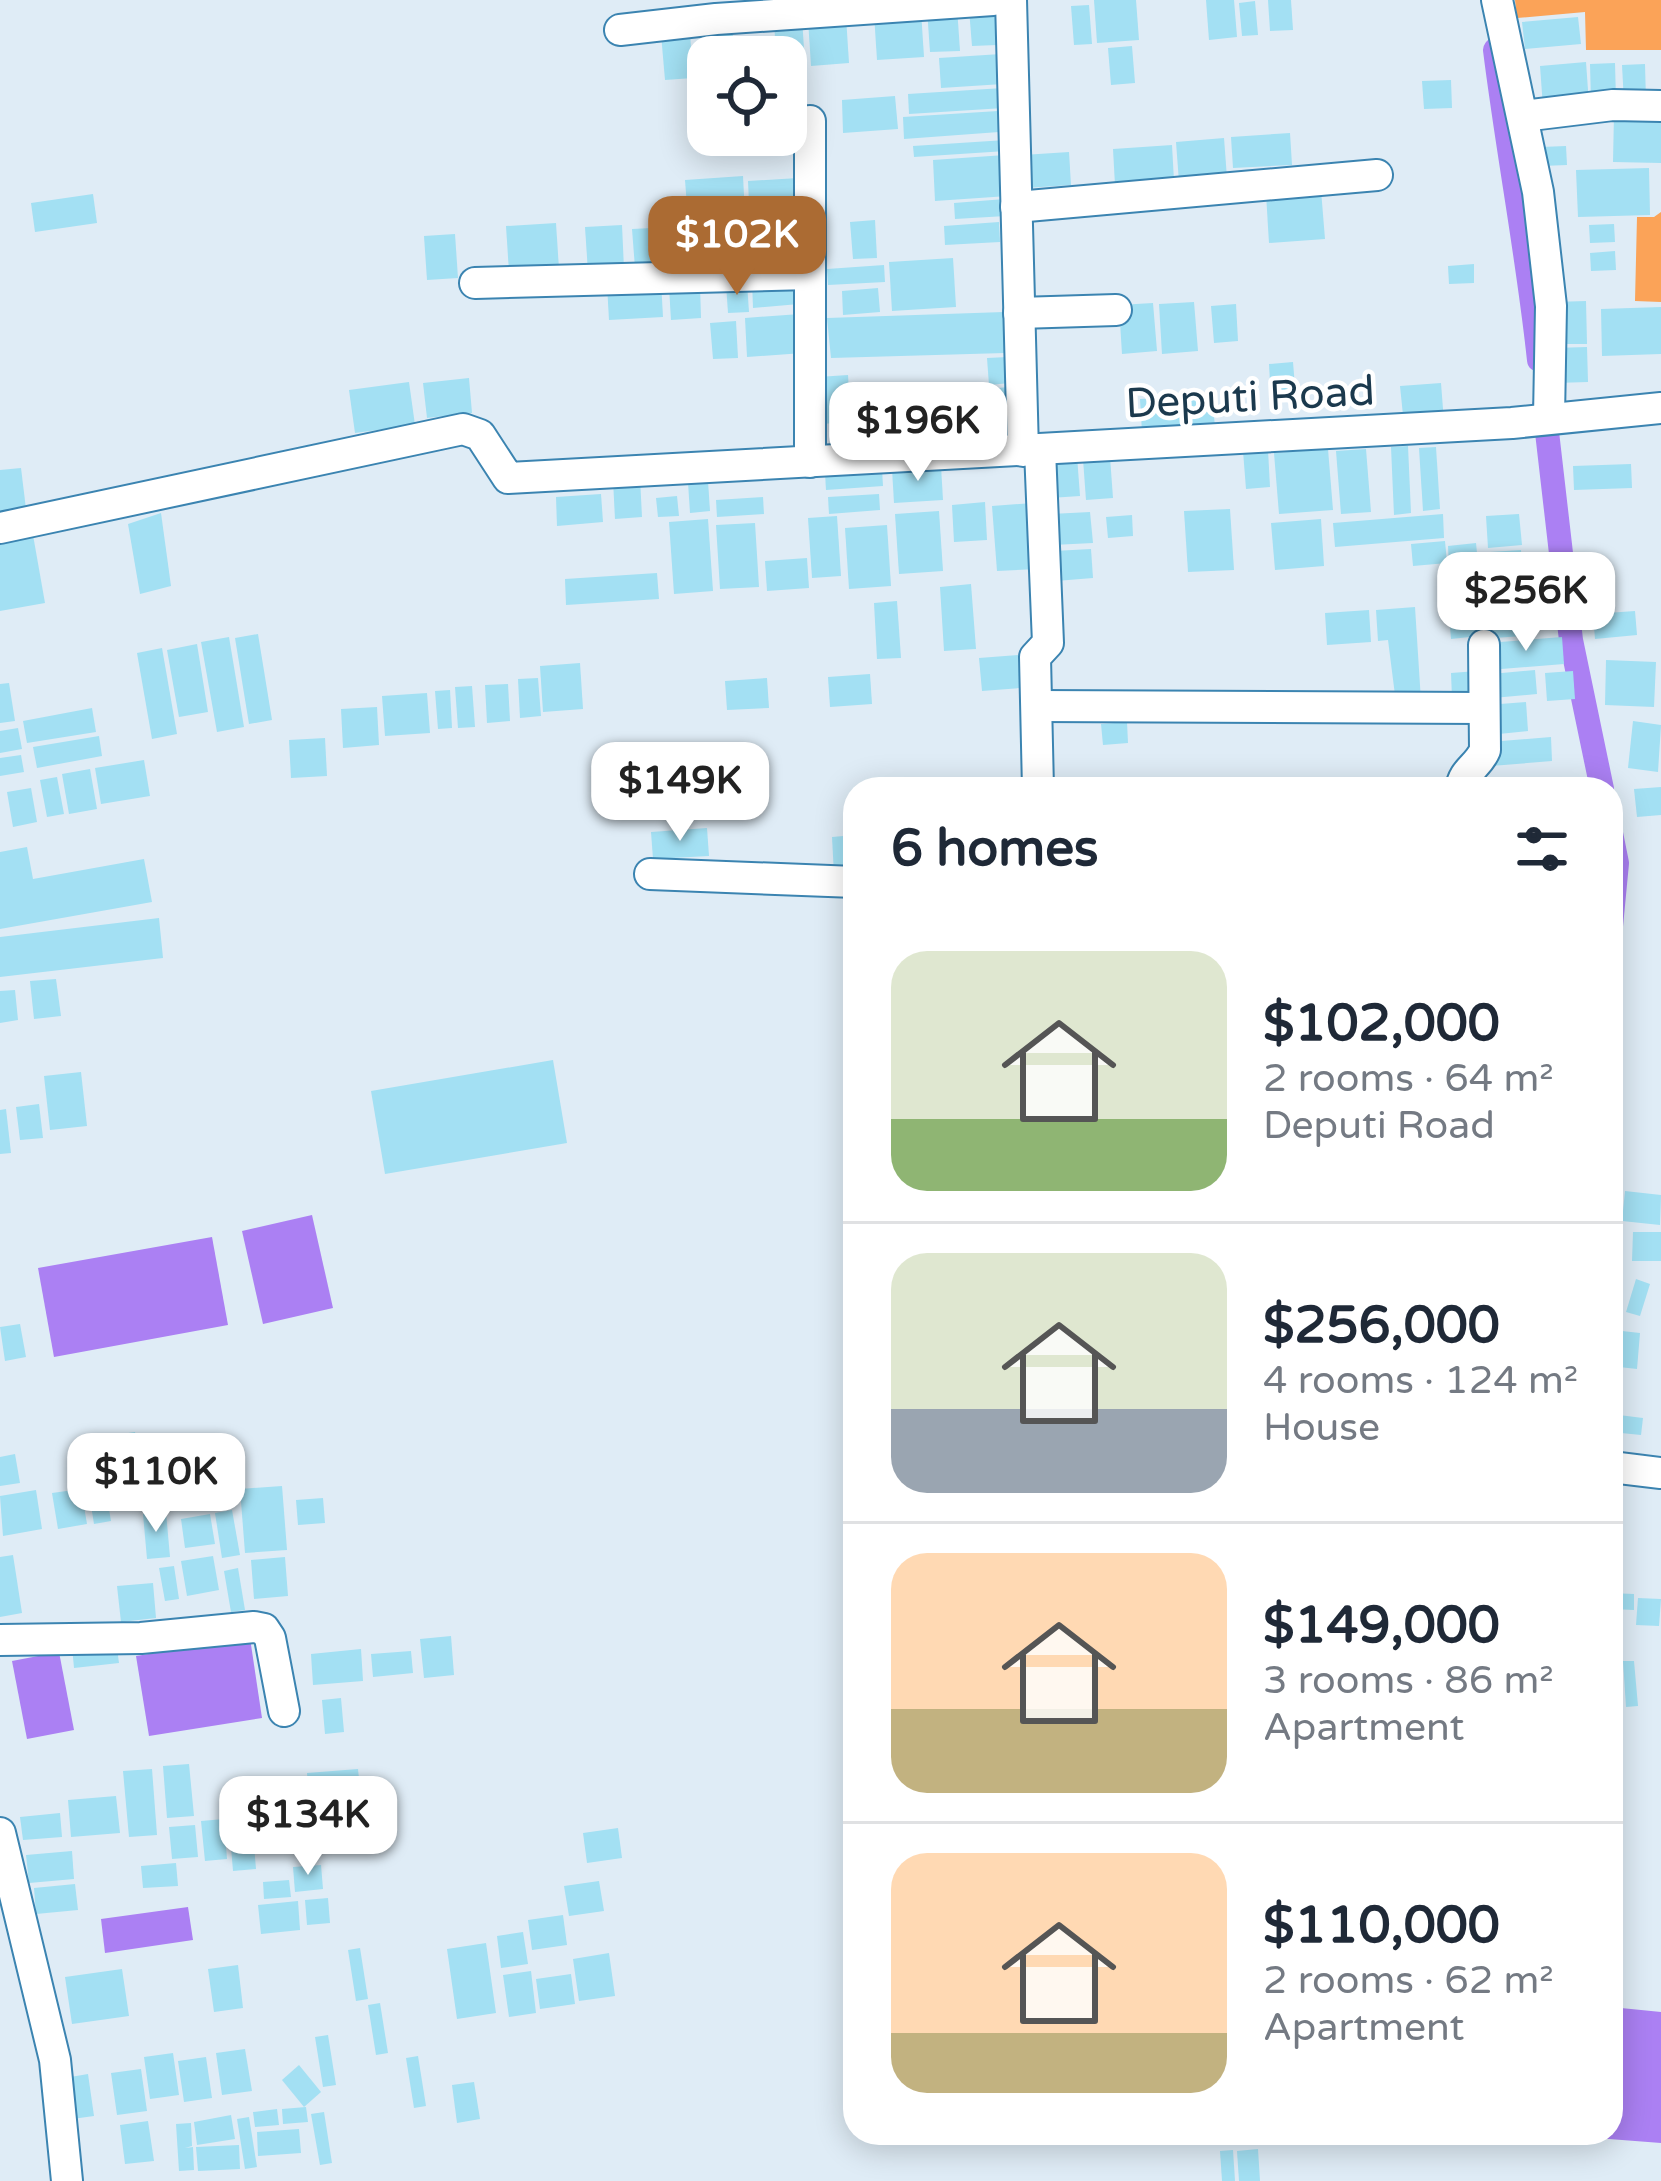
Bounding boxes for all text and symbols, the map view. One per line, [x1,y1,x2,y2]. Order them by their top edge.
map controls [687,36,807,156]
button: locate [687,36,807,156]
pin: $102K [653,196,821,298]
text: $102K [675,211,799,258]
street label: Deputi Road [1124,366,1376,429]
pin: $196K [834,382,1002,484]
text: $196K [856,397,980,444]
pin: $256K [1442,552,1610,654]
text: $256K [1464,567,1588,614]
pin: $149K [596,742,764,844]
text: $149K [618,757,742,804]
icon: filters [1509,816,1575,882]
text: 6 homes [891,818,1099,880]
text: $102,000 [1263,993,1500,1055]
icon: home [987,999,1131,1143]
text: 2 rooms · 64 m² [1263,1055,1554,1102]
text: Deputi Road [1263,1102,1495,1149]
text: $256,000 [1263,1295,1500,1357]
icon: home [987,1301,1131,1445]
text: 4 rooms · 124 m² [1263,1357,1578,1404]
text: House [1263,1404,1380,1451]
pin: $110K [72,1433,240,1535]
text: $110K [94,1448,218,1495]
text: $149,000 [1263,1595,1500,1657]
icon: home [987,1601,1131,1745]
text: 3 rooms · 86 m² [1263,1657,1554,1704]
text: Apartment [1263,1704,1464,1751]
pin: $134K [224,1776,392,1878]
text: $134K [246,1791,370,1838]
text: $110,000 [1263,1895,1500,1957]
icon: home [987,1901,1131,2045]
text: 2 rooms · 62 m² [1263,1957,1554,2004]
text: Apartment [1263,2004,1464,2051]

